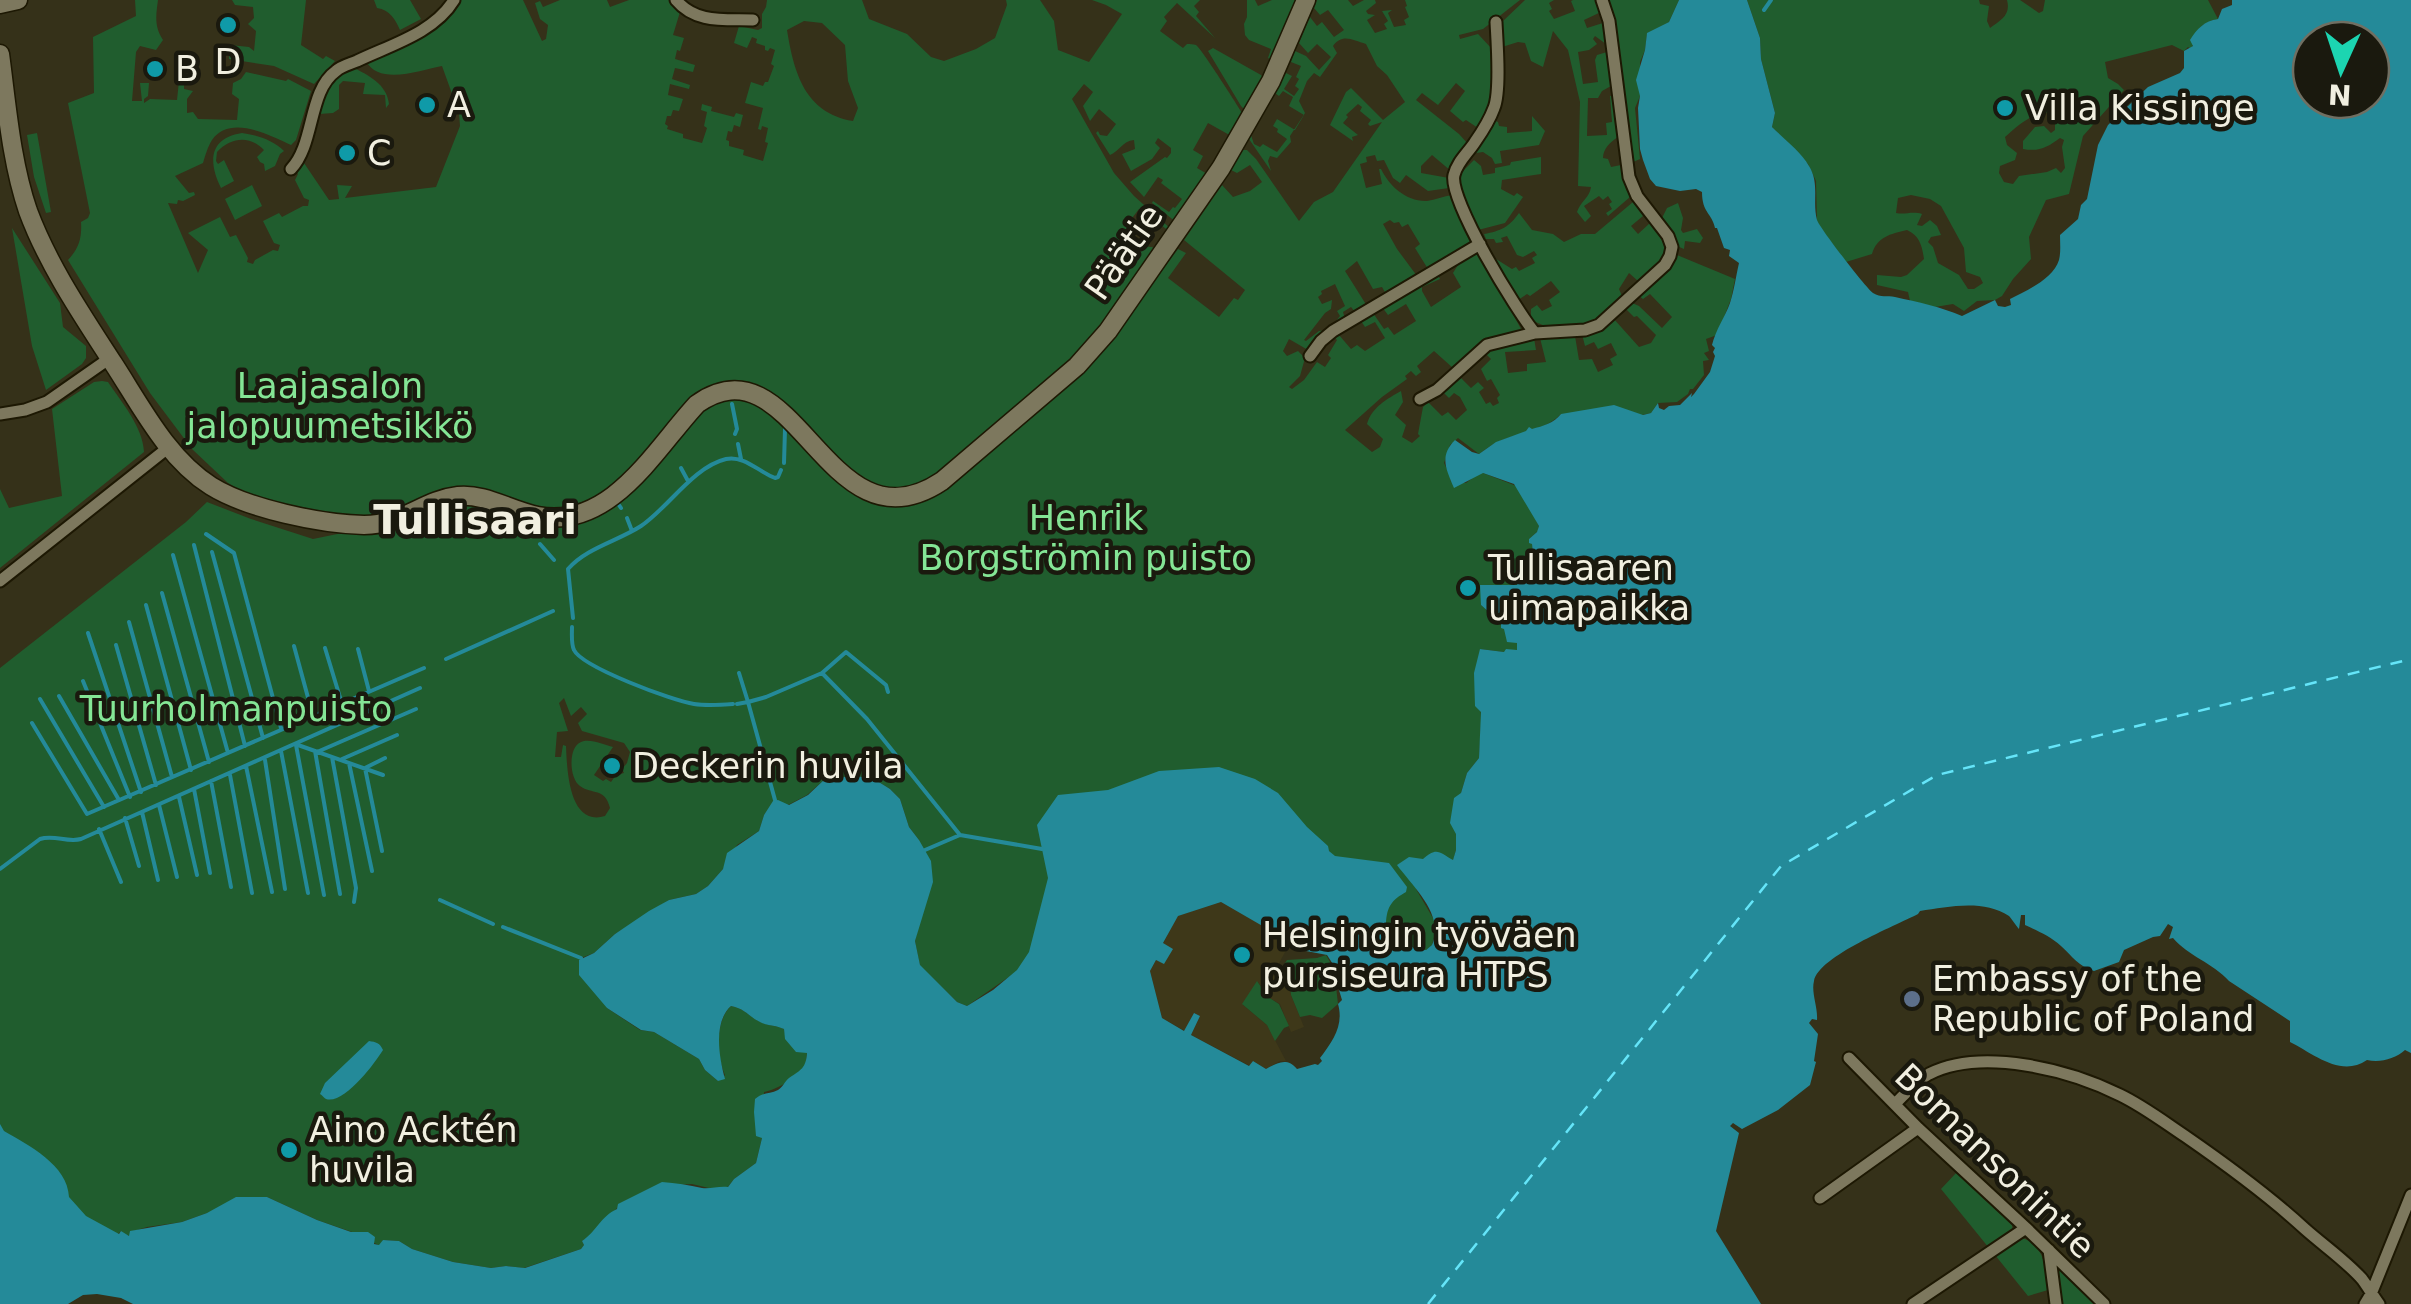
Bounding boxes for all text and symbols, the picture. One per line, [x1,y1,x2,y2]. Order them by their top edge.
marker: D [217,14,239,36]
north arrow [2291,20,2391,120]
place label: D [215,42,241,82]
place label: B [175,49,199,89]
marker: B [144,58,166,80]
text: N [2327,77,2352,112]
place label: A [447,85,471,125]
place label: Villa Kissinge [2025,88,2255,128]
marker: A [416,94,438,116]
marker: Villa Kissinge [1994,97,2016,119]
place label: C [367,133,391,173]
marker: C [336,142,358,164]
street label: Päätie [1077,197,1171,307]
park label: Laajasalon jalopuumetsikkö [186,366,473,446]
district label: Tullisaari [373,497,577,543]
park label: Henrik Borgströmin puisto [919,498,1253,578]
place label: Tullisaaren uimapaikka [1487,548,1690,628]
marker: Tullisaaren uimapaikka [1457,577,1479,599]
park label: Tuurholmanpuisto [79,689,392,729]
place label: Deckerin huvila [632,746,904,786]
marker: Deckerin huvila [601,755,623,777]
place label: Helsingin työväen pursiseura HTPS [1262,915,1577,995]
marker: Helsingin työväen pursiseura HTPS [1231,944,1253,966]
place label: Embassy of the Republic of Poland [1932,959,2254,1039]
marker: Embassy of the Republic of Poland [1901,988,1923,1010]
street label: Bomansonintie [1887,1056,2103,1266]
place label: Aino Acktén huvila [309,1110,518,1190]
marker: Aino Acktén huvila [278,1139,300,1161]

